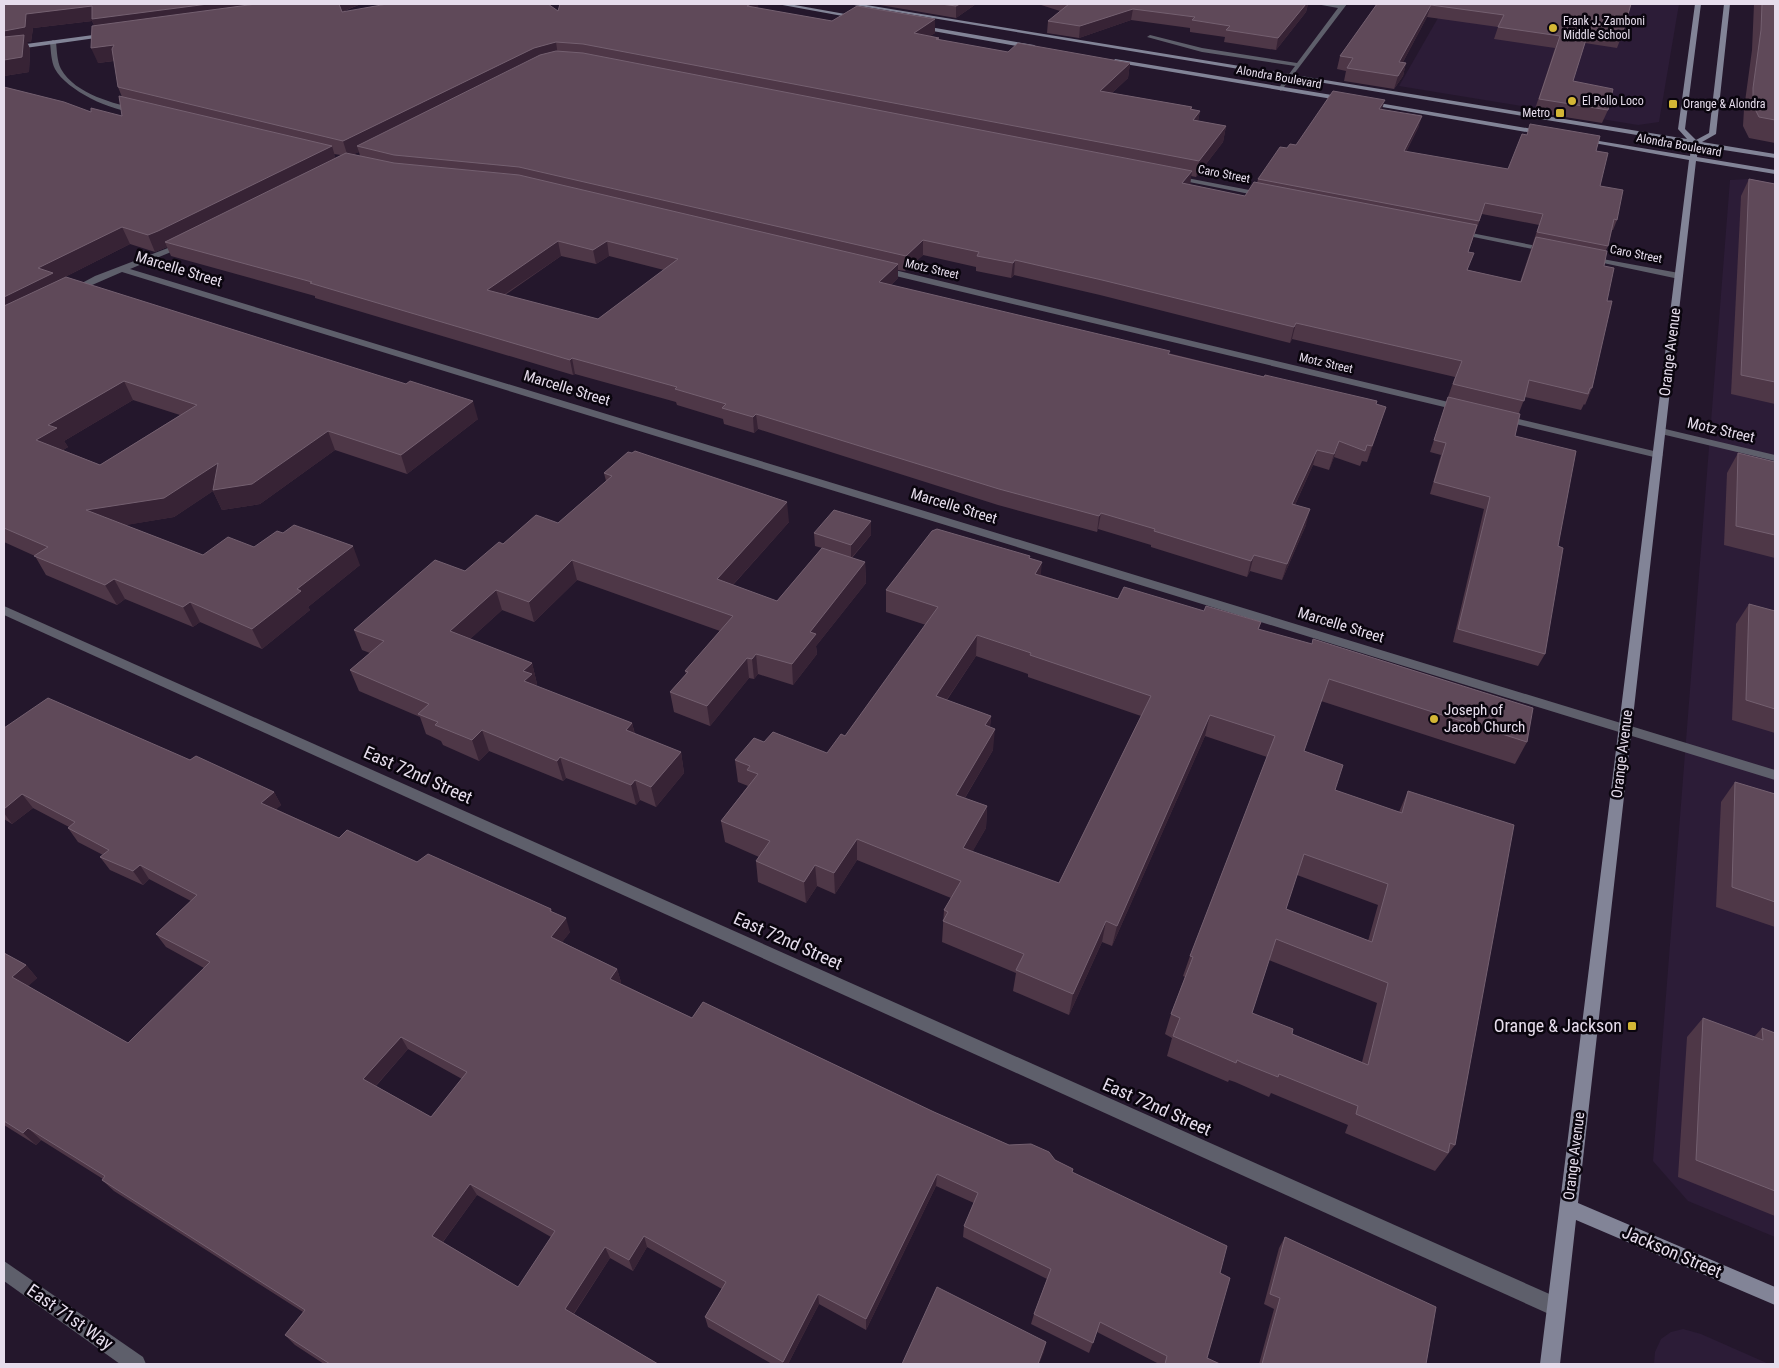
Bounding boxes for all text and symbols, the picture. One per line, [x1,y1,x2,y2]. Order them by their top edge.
place label: Frank J. Zamboni Middle School [1563,14,1645,42]
marker: Frank J. Zamboni Middle School [1547,22,1559,34]
street label: Alondra Boulevard [1235,63,1323,91]
place label: El Pollo Loco [1582,94,1644,108]
marker: El Pollo Loco [1566,95,1578,107]
place label: Orange & Alondra [1683,97,1766,111]
marker: Orange & Alondra [1667,98,1679,110]
place label: Metro [1522,106,1550,120]
marker: Metro [1554,107,1566,119]
street label: Alondra Boulevard [1635,131,1723,159]
street label: Caro Street [1197,162,1252,186]
street label: Caro Street [1609,242,1664,266]
street label: Marcelle Street [134,247,224,291]
street label: Motz Street [904,256,961,282]
street label: Orange Avenue [1656,307,1684,397]
street label: Motz Street [1298,350,1355,376]
street label: Marcelle Street [522,366,612,410]
street label: Motz Street [1686,414,1756,446]
street label: Marcelle Street [909,484,999,528]
street label: Marcelle Street [1296,603,1386,647]
place label: Joseph of Jacob Church [1444,701,1525,736]
street label: Orange Avenue [1608,709,1636,799]
marker: Joseph of Jacob Church [1428,713,1440,725]
street label: East 72nd Street [361,741,476,808]
street label: East 72nd Street [731,907,846,974]
place label: Orange & Jackson [1494,1015,1622,1036]
marker: Orange & Jackson [1626,1020,1638,1032]
street label: East 72nd Street [1100,1073,1215,1140]
street label: Orange Avenue [1560,1111,1588,1201]
street label: Jackson Street [1619,1221,1725,1282]
street label: East 71st Way [23,1279,118,1354]

